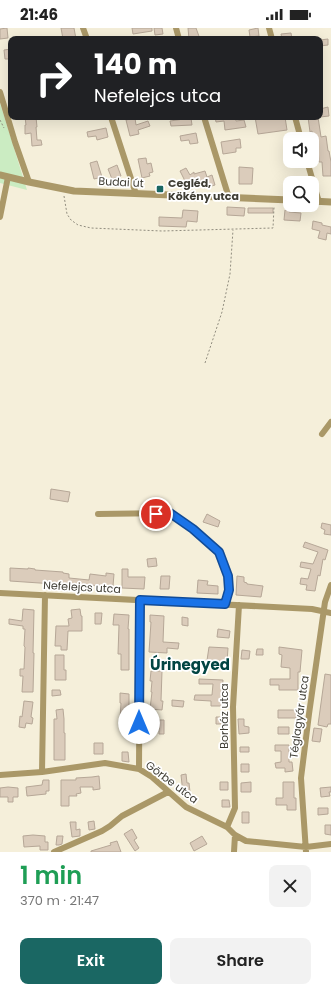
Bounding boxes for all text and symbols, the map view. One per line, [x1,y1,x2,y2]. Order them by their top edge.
text: 21:46 [20,4,58,25]
text: 140 m [94,45,177,84]
icon: right [28,52,80,104]
text: Nefelejcs utca [94,83,221,108]
map controls [283,132,319,212]
button: sound [283,132,319,168]
street label: Budai út [98,173,144,191]
place label: Cegléd, Kökény utca [168,175,239,204]
button: search [283,176,319,212]
marker: Cegléd, Kökény utca [155,184,165,194]
pin [139,497,173,531]
icon: arrive [145,503,167,525]
street label: Nefelejcs utca [43,577,121,597]
district label: Úrinegyed [150,654,230,675]
street label: Téglagyár utca [285,674,313,760]
street label: Borház utca [216,683,232,749]
position arrow [118,702,160,744]
street label: Görbe utca [142,757,202,807]
text: 1 min [20,859,82,892]
button: close [269,865,311,907]
text: 370 m · 21:47 [20,891,99,910]
button: Exit [20,938,162,984]
button: Share [170,938,311,984]

